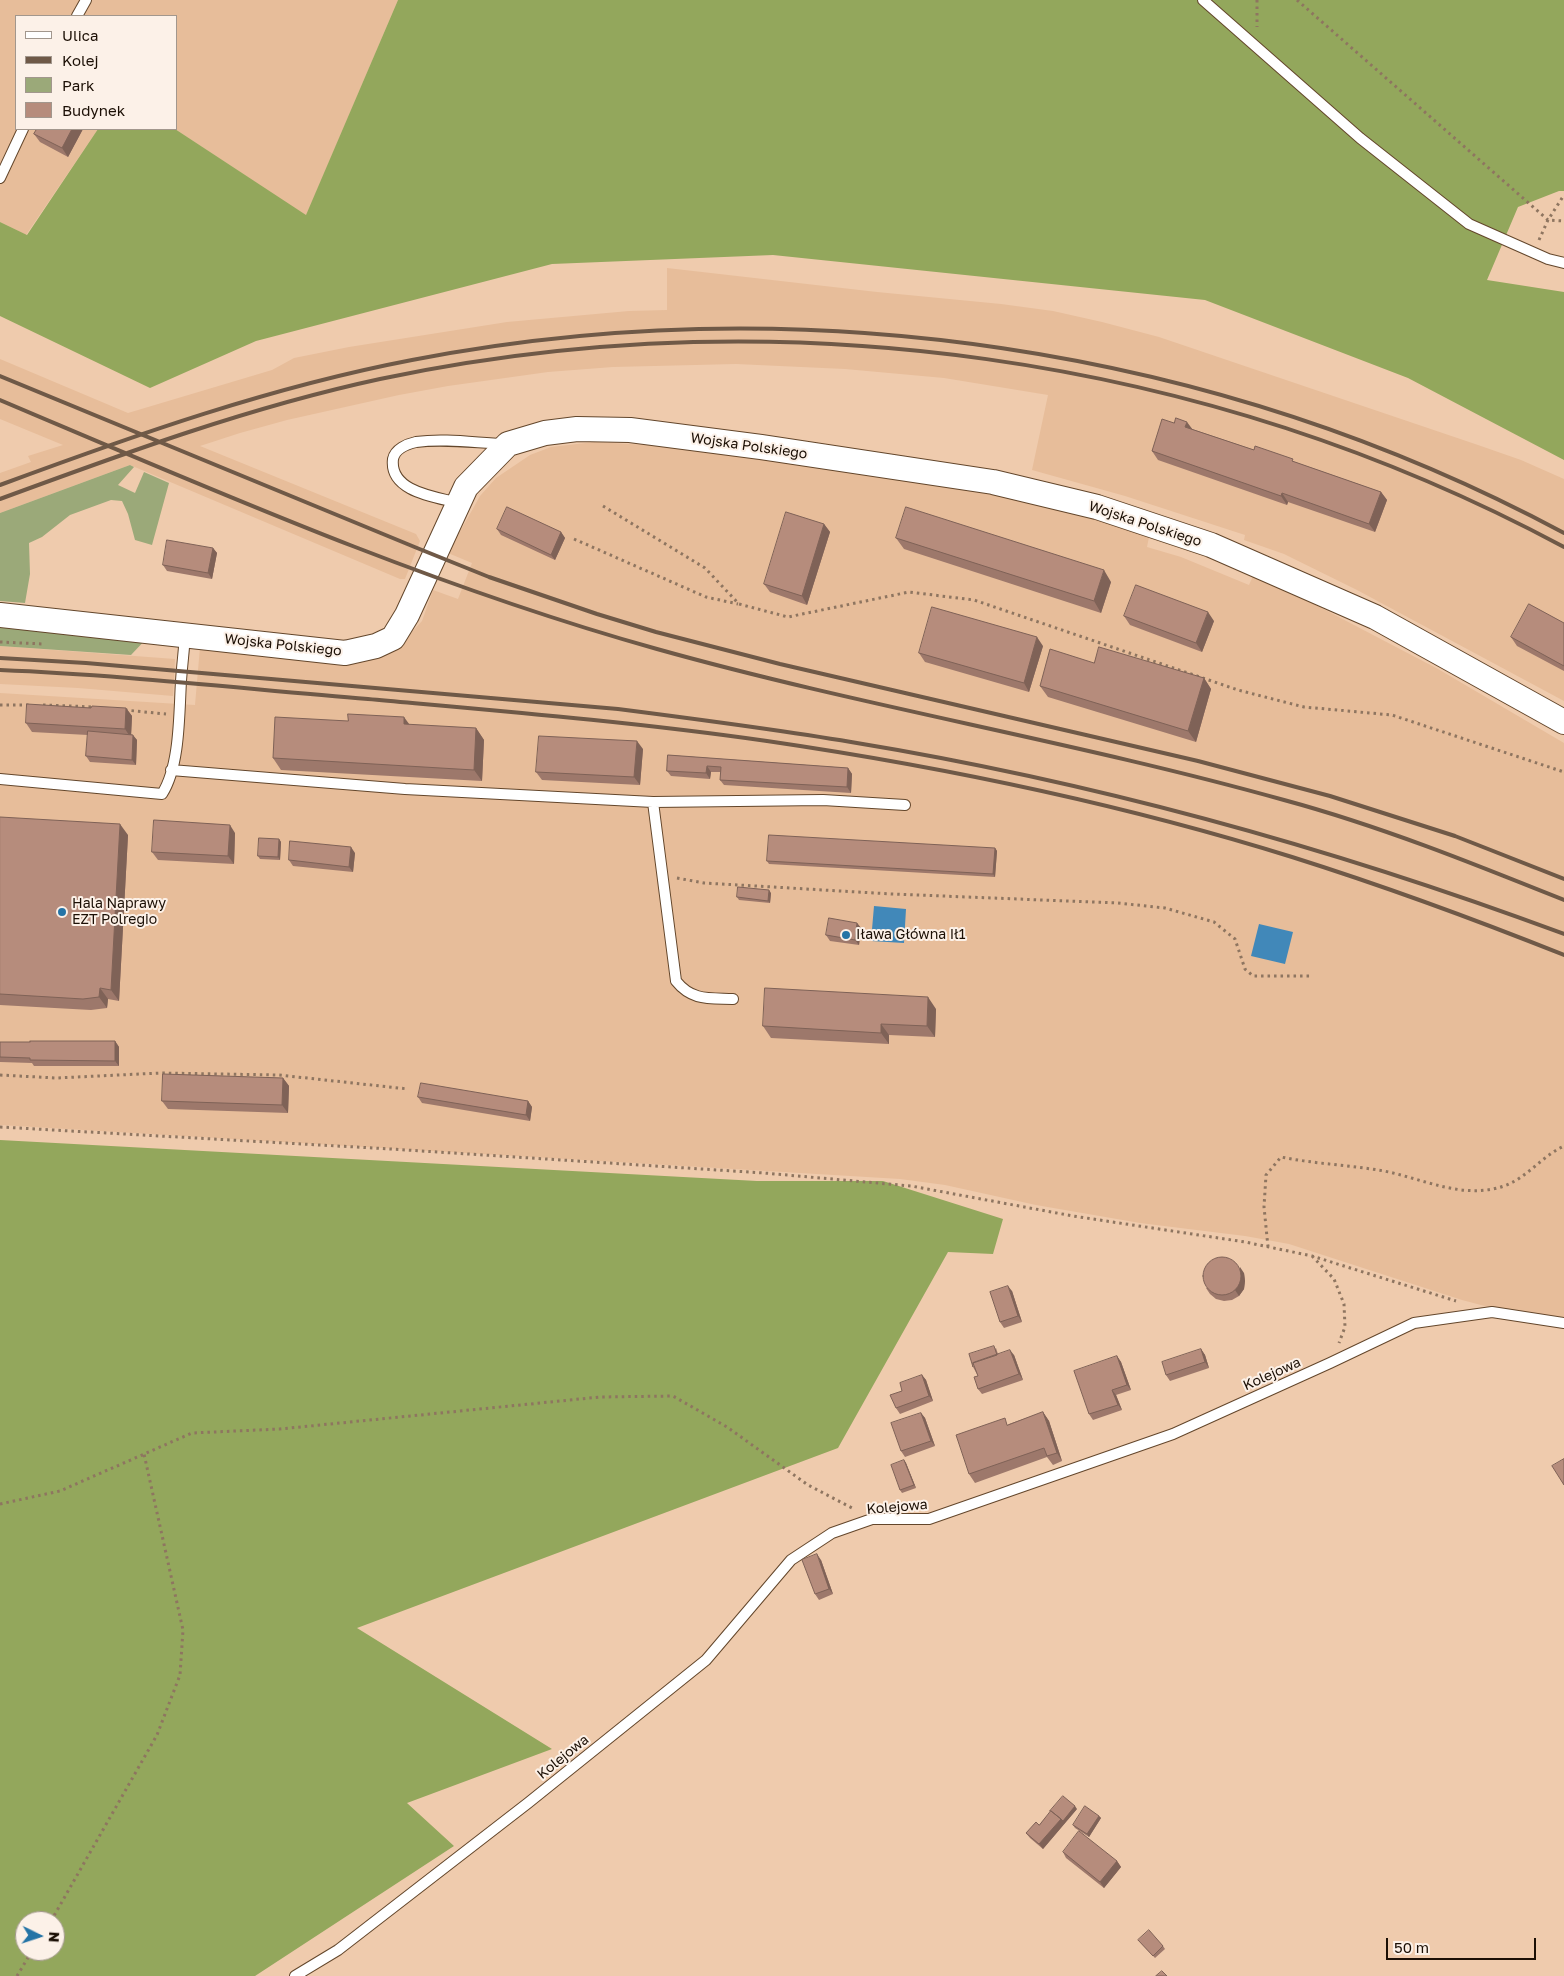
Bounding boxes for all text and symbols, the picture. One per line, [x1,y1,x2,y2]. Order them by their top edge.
legend [15,15,178,130]
text: Ulica [62,26,98,44]
text: Kolej [62,51,98,69]
text: Park [62,76,94,94]
text: Budynek [62,101,125,119]
street label: Wojska Polskiego [690,429,808,463]
street label: Wojska Polskiego [1086,498,1204,550]
street label: Wojska Polskiego [224,630,342,660]
place label: Hala Naprawy EZT Polregio [72,896,166,929]
marker: Hala Naprawy EZT Polregio [56,906,68,918]
place label: Iława Główna Ił1 [856,927,966,943]
marker: Iława Główna Ił1 [840,929,852,941]
street label: Kolejowa [1241,1354,1303,1394]
street label: Kolejowa [866,1496,928,1518]
street label: Kolejowa [534,1731,592,1783]
north arrow [15,1911,65,1961]
scale bar [1389,1928,1539,1960]
text: N [46,1931,63,1943]
text: 50 m [1394,1938,1429,1956]

